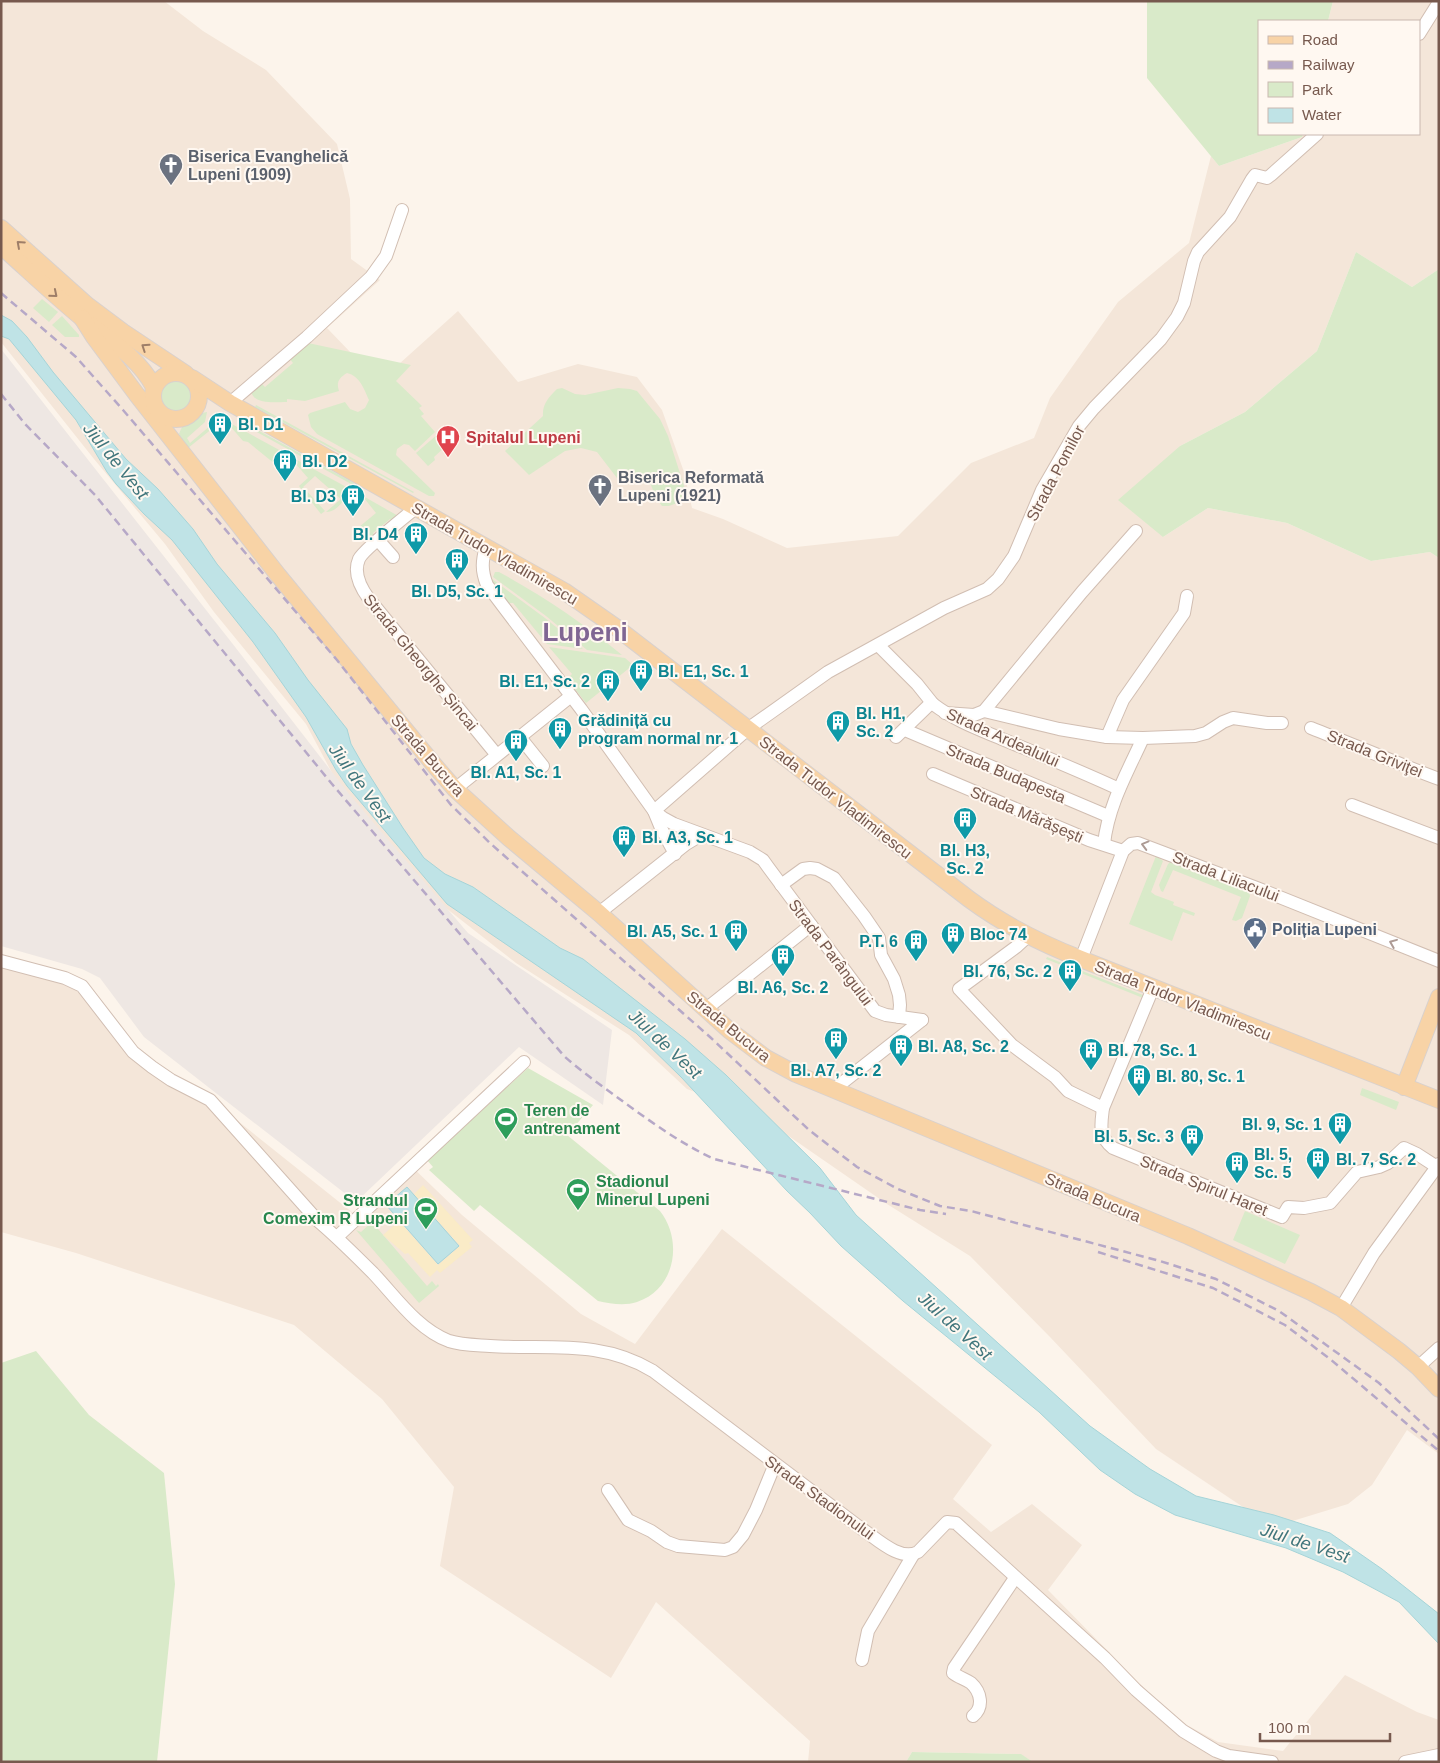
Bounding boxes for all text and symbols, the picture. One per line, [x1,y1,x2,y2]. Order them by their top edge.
legend [1258,20,1420,135]
text: Road [1302,31,1338,48]
text: Railway [1302,56,1355,73]
text: Park [1302,81,1333,98]
text: Water [1302,106,1341,123]
place label: Biserica Evanghelică Lupeni (1909) [188,148,348,183]
church icon: Biserica Evanghelică Lupeni (1909) [158,152,184,186]
one-way arrow [16,241,25,250]
one-way arrow [48,288,57,296]
one-way arrow [142,344,151,353]
building icon: Bl. D1 [207,411,233,445]
place label: Bl. D1 [238,416,283,433]
water label: Jiul de Vest [79,418,153,504]
street label: Strada Pomilor [1023,422,1088,524]
hospital icon: Spitalul Lupeni [435,424,461,458]
place label: Spitalul Lupeni [466,429,581,446]
building icon: Bl. D2 [272,448,298,482]
place label: Bl. D2 [302,453,347,470]
place label: Biserica Reformată Lupeni (1921) [618,469,764,504]
church icon: Biserica Reformată Lupeni (1921) [587,473,613,507]
building icon: Bl. D3 [340,483,366,517]
place label: Bl. D3 [291,488,336,505]
street label: Strada Tudor Vladimirescu [409,499,581,608]
building icon: Bl. D4 [403,521,429,555]
place label: Bl. D4 [353,526,398,543]
building icon: Bl. D5, Sc. 1 [444,547,470,581]
place label: Bl. D5, Sc. 1 [411,583,503,600]
street label: Strada Gheorghe Șincai [360,591,481,734]
district label: Lupeni [542,617,628,647]
building icon: Bl. E1, Sc. 1 [628,658,654,692]
place label: Bl. E1, Sc. 1 [658,663,749,680]
building icon: Bl. E1, Sc. 2 [595,668,621,702]
place label: Bl. E1, Sc. 2 [499,673,590,690]
place label: Bl. H1, Sc. 2 [856,705,906,740]
street label: Strada Ardealului [944,705,1062,770]
building icon: Bl. H1, Sc. 2 [825,709,851,743]
street label: Strada Bucura [388,711,468,800]
place label: Grădiniță cu program normal nr. 1 [578,712,738,747]
building icon: Grădiniță cu program normal nr. 1 [547,716,573,750]
street label: Strada Griviţei [1325,727,1425,780]
building icon: Bl. A1, Sc. 1 [503,728,529,762]
street label: Strada Tudor Vladimirescu [756,733,915,862]
water label: Jiul de Vest [324,739,396,827]
street label: Strada Budapesta [944,741,1068,806]
place label: Bl. A1, Sc. 1 [471,764,562,781]
street label: Strada Mărășești [968,783,1086,846]
building icon: Bl. H3, Sc. 2 [952,806,978,840]
building icon: Bl. A3, Sc. 1 [611,824,637,858]
place label: Bl. A3, Sc. 1 [642,829,733,846]
one-way arrow [1140,840,1149,851]
place label: Bl. H3, Sc. 2 [940,842,990,877]
street label: Strada Liliacului [1170,848,1282,905]
street label: Strada Parângului [785,896,876,1009]
public building icon: Poliția Lupeni [1242,916,1268,950]
building icon: Bl. A5, Sc. 1 [723,918,749,952]
building icon: Bloc 74 [940,921,966,955]
place label: Poliția Lupeni [1272,921,1377,938]
place label: Bl. A5, Sc. 1 [627,923,718,940]
place label: Bloc 74 [970,926,1027,943]
building icon: P.T. 6 [903,928,929,962]
place label: P.T. 6 [859,933,898,950]
one-way arrow [1390,938,1398,948]
building icon: Bl. A6, Sc. 2 [770,943,796,977]
street label: Strada Tudor Vladimirescu [1092,957,1273,1044]
building icon: Bl. 76, Sc. 2 [1057,958,1083,992]
place label: Bl. 76, Sc. 2 [963,963,1052,980]
place label: Bl. A6, Sc. 2 [738,979,829,996]
street label: Strada Bucura [684,988,774,1065]
water label: Jiul de Vest [624,1004,706,1083]
building icon: Bl. A7, Sc. 2 [823,1026,849,1060]
building icon: Bl. A8, Sc. 2 [888,1033,914,1067]
building icon: Bl. 78, Sc. 1 [1078,1037,1104,1071]
place label: Bl. A8, Sc. 2 [918,1038,1009,1055]
place label: Bl. 78, Sc. 1 [1108,1042,1197,1059]
place label: Bl. A7, Sc. 2 [791,1062,882,1079]
building icon: Bl. 80, Sc. 1 [1126,1063,1152,1097]
place label: Bl. 80, Sc. 1 [1156,1068,1245,1085]
place label: Teren de antrenament [524,1102,621,1137]
sports icon: Teren de antrenament [493,1106,519,1140]
building icon: Bl. 9, Sc. 1 [1327,1111,1353,1145]
place label: Bl. 9, Sc. 1 [1242,1116,1322,1133]
building icon: Bl. 5, Sc. 3 [1179,1123,1205,1157]
place label: Bl. 5, Sc. 3 [1094,1128,1174,1145]
place label: Bl. 5, Sc. 5 [1254,1146,1292,1181]
building icon: Bl. 7, Sc. 2 [1305,1146,1331,1180]
building icon: Bl. 5, Sc. 5 [1224,1150,1250,1184]
place label: Bl. 7, Sc. 2 [1336,1151,1416,1168]
street label: Strada Spirul Haret [1138,1152,1271,1219]
street label: Strada Bucura [1042,1170,1143,1225]
place label: Stadionul Minerul Lupeni [596,1173,710,1208]
sports icon: Stadionul Minerul Lupeni [565,1177,591,1211]
place label: Strandul Comexim R Lupeni [263,1192,408,1227]
sports icon: Strandul Comexim R Lupeni [413,1196,439,1230]
water label: Jiul de Vest [913,1287,997,1365]
street label: Strada Stadionului [762,1452,878,1543]
water label: Jiul de Vest [1257,1519,1353,1567]
scale bar [1260,1710,1390,1742]
text: 100 m [1268,1719,1310,1736]

